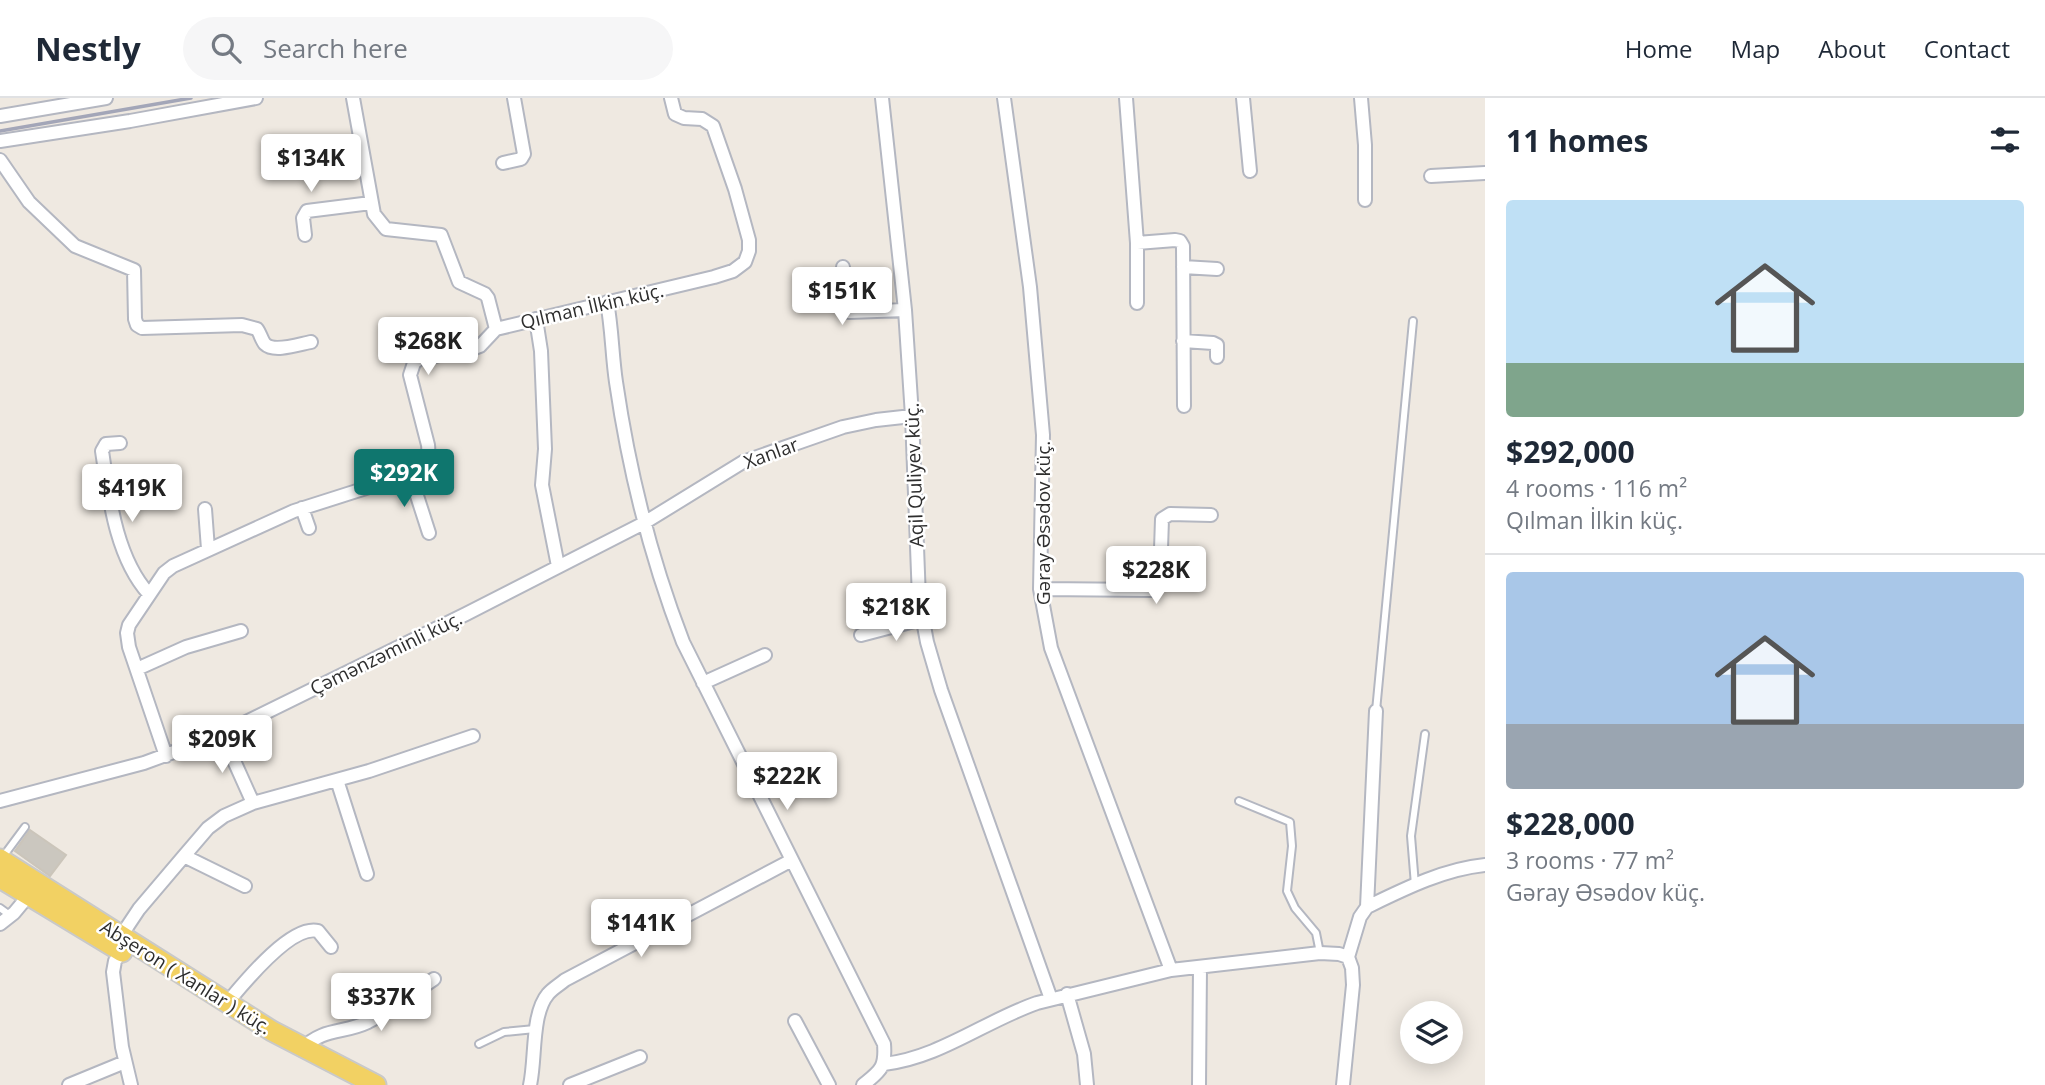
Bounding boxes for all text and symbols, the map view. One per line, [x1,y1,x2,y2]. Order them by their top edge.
search box [183,17,673,80]
text: Nestly [35,26,141,71]
icon: search [207,29,245,67]
text: Search here [263,30,408,66]
text: Home [1625,32,1693,65]
text: Map [1731,32,1780,65]
text: About [1818,32,1886,65]
text: Contact [1924,32,2010,65]
text: 11 homes [1506,120,1649,161]
icon: filters [1986,121,2024,159]
pin: $134K [262,134,360,194]
text: $134K [277,141,345,173]
icon: home [1702,245,1828,371]
pin: $151K [793,268,891,327]
text: $151K [808,274,876,306]
street label: Qılman İlkin küç. [518,277,666,335]
pin: $268K [379,317,477,377]
text: $268K [394,324,462,356]
street label: Aqil Quliyev küç. [898,402,930,548]
street label: Xanlar [740,431,802,475]
text: $292,000 [1506,431,1635,472]
street label: Gəray Əsədov küç. [1030,441,1056,605]
pin: $292K [355,450,453,509]
text: $292K [370,456,438,488]
pin: $419K [83,464,181,524]
text: $419K [98,471,166,503]
text: 4 rooms · 116 m² [1506,472,1687,504]
text: Qılman İlkin küç. [1506,504,1683,536]
pin: $228K [1107,546,1205,606]
text: $228K [1122,553,1190,585]
pin: $218K [847,584,945,643]
text: $218K [862,590,930,622]
street label: Çəmənzəminli küç. [306,605,466,701]
icon: home [1702,617,1828,743]
pin: $209K [173,716,271,775]
text: $209K [188,722,256,754]
pin: $222K [738,752,836,812]
text: $222K [753,759,821,791]
text: $228,000 [1506,803,1635,844]
text: 3 rooms · 77 m² [1506,844,1674,876]
text: Gəray Əsədov küç. [1506,876,1705,908]
pin: $141K [592,900,690,959]
text: $141K [607,906,675,938]
street label: Abşeron ( Xanlar ) küç. [95,914,277,1040]
pin: $337K [332,974,430,1033]
text: $337K [347,980,415,1012]
map controls [1400,1001,1463,1064]
button: layers [1400,1001,1463,1064]

